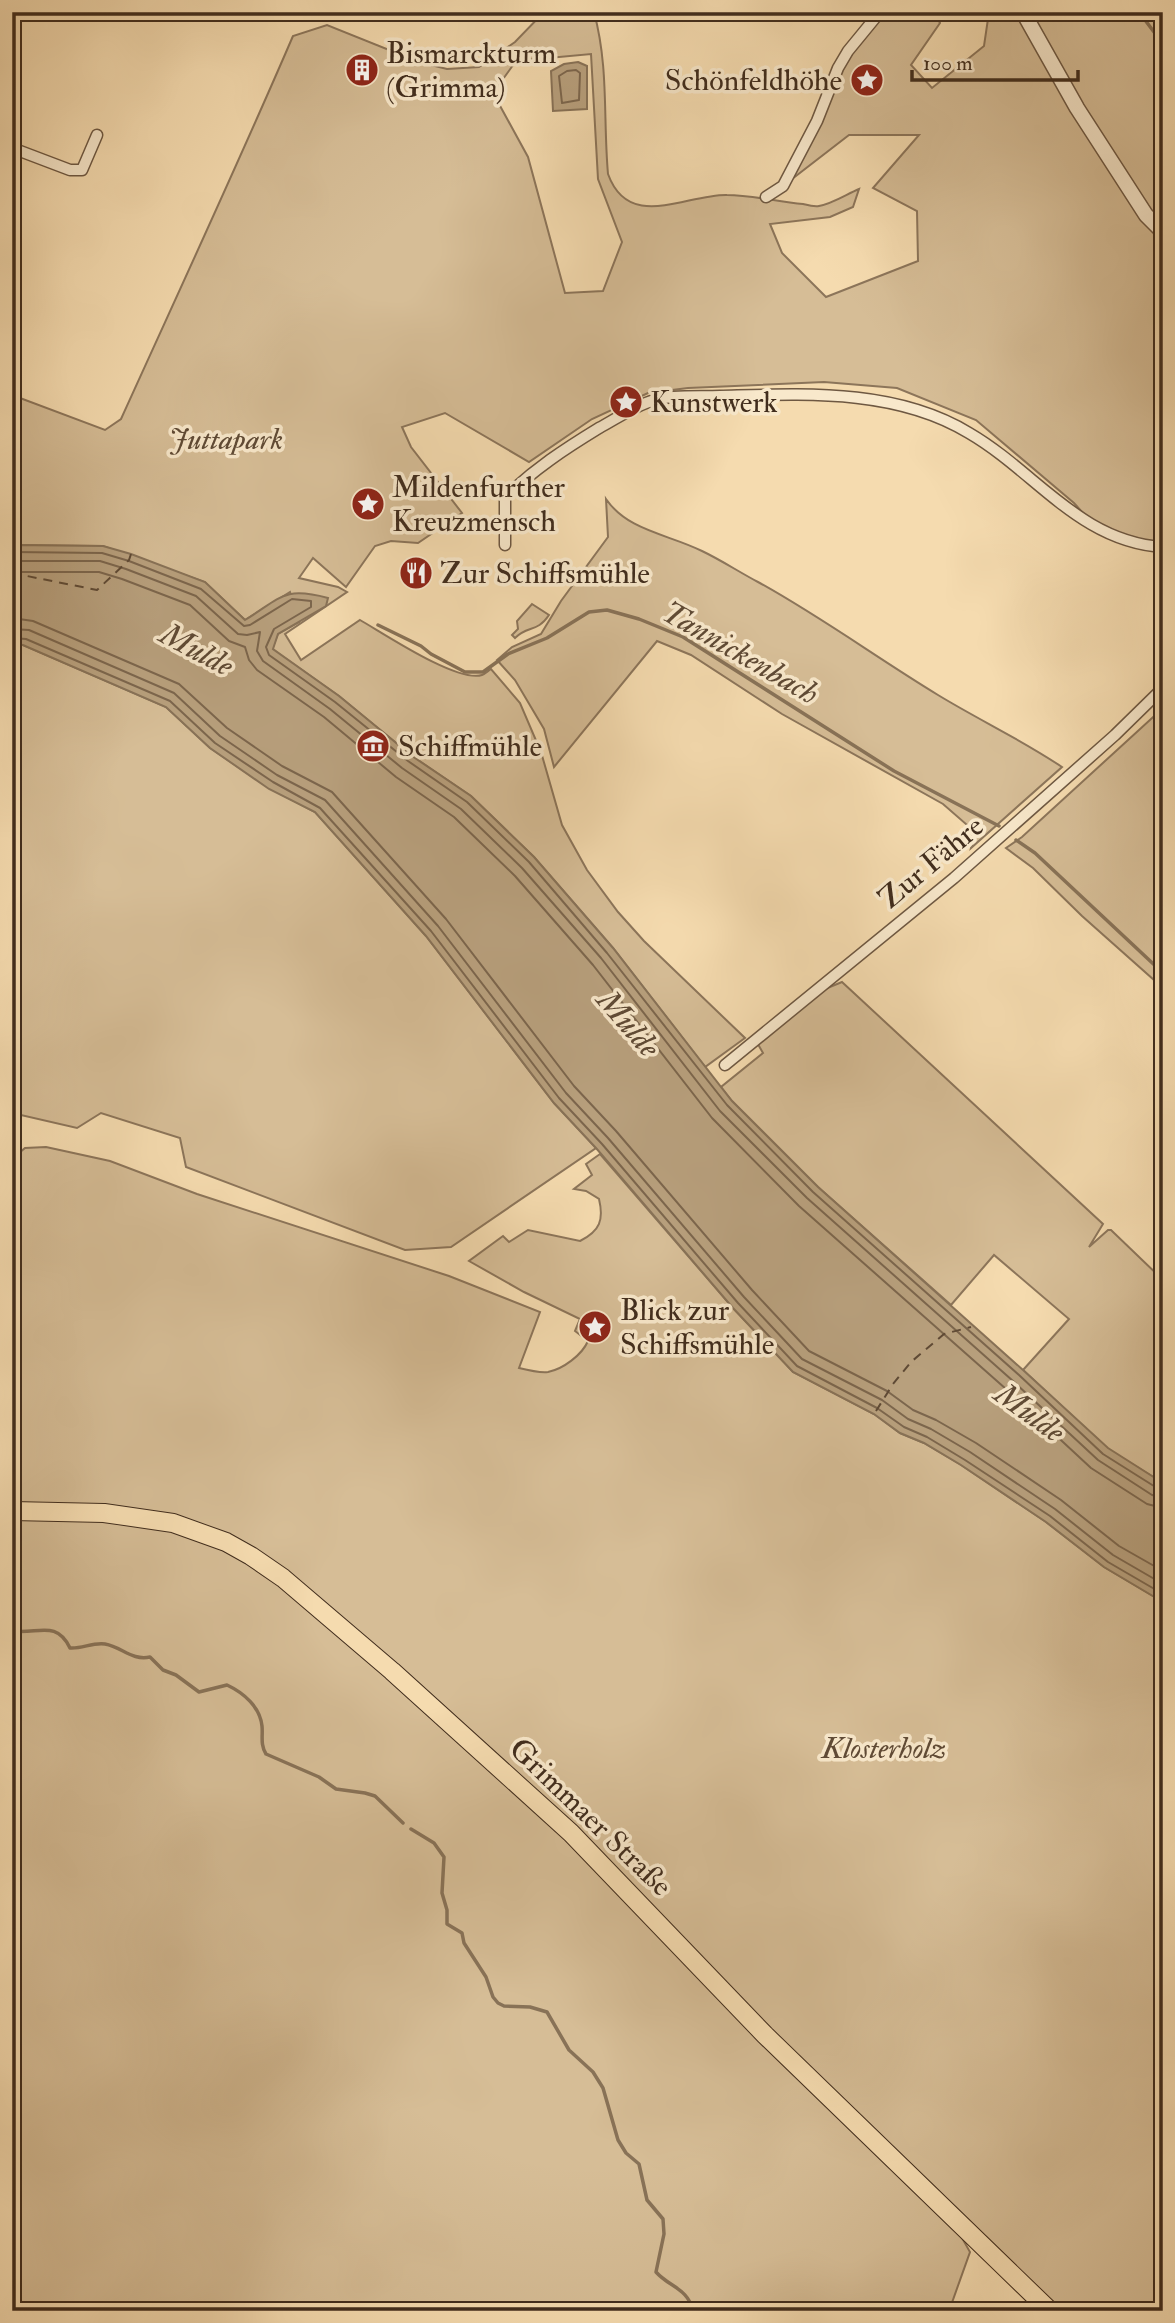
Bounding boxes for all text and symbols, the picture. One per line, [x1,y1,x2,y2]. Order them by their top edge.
place label: Bismarckturm (Grimma) [386,35,556,106]
scale bar [912,38,1079,82]
text: 100 m [923,50,973,77]
building icon: Bismarckturm (Grimma) [343,51,381,89]
place icon: Schönfeldhöhe [848,61,886,99]
place label: Schönfeldhöhe [665,62,842,99]
place icon: Kunstwerk [607,383,645,421]
place label: Kunstwerk [650,384,778,421]
park label: Juttapark [169,421,283,458]
place label: Mildenfurther Kreuzmensch [392,469,565,540]
place icon: Mildenfurther Kreuzmensch [349,485,387,523]
restaurant icon: Zur Schiffsmühle [397,554,435,592]
place label: Zur Schiffsmühle [440,555,650,592]
water label: Tannickenbach [655,592,826,714]
water label: Mulde [151,613,240,686]
museum icon: Schiffmühle [354,727,392,765]
place label: Schiffmühle [398,728,542,765]
street label: Zur Fähre [871,808,991,917]
water label: Mulde [586,980,669,1066]
place label: Blick zur Schiffsmühle [620,1292,774,1363]
place icon: Blick zur Schiffsmühle [576,1308,614,1346]
water label: Mulde [985,1373,1073,1452]
street label: Grimmaer Straße [502,1730,680,1904]
park label: Klosterholz [820,1730,946,1767]

